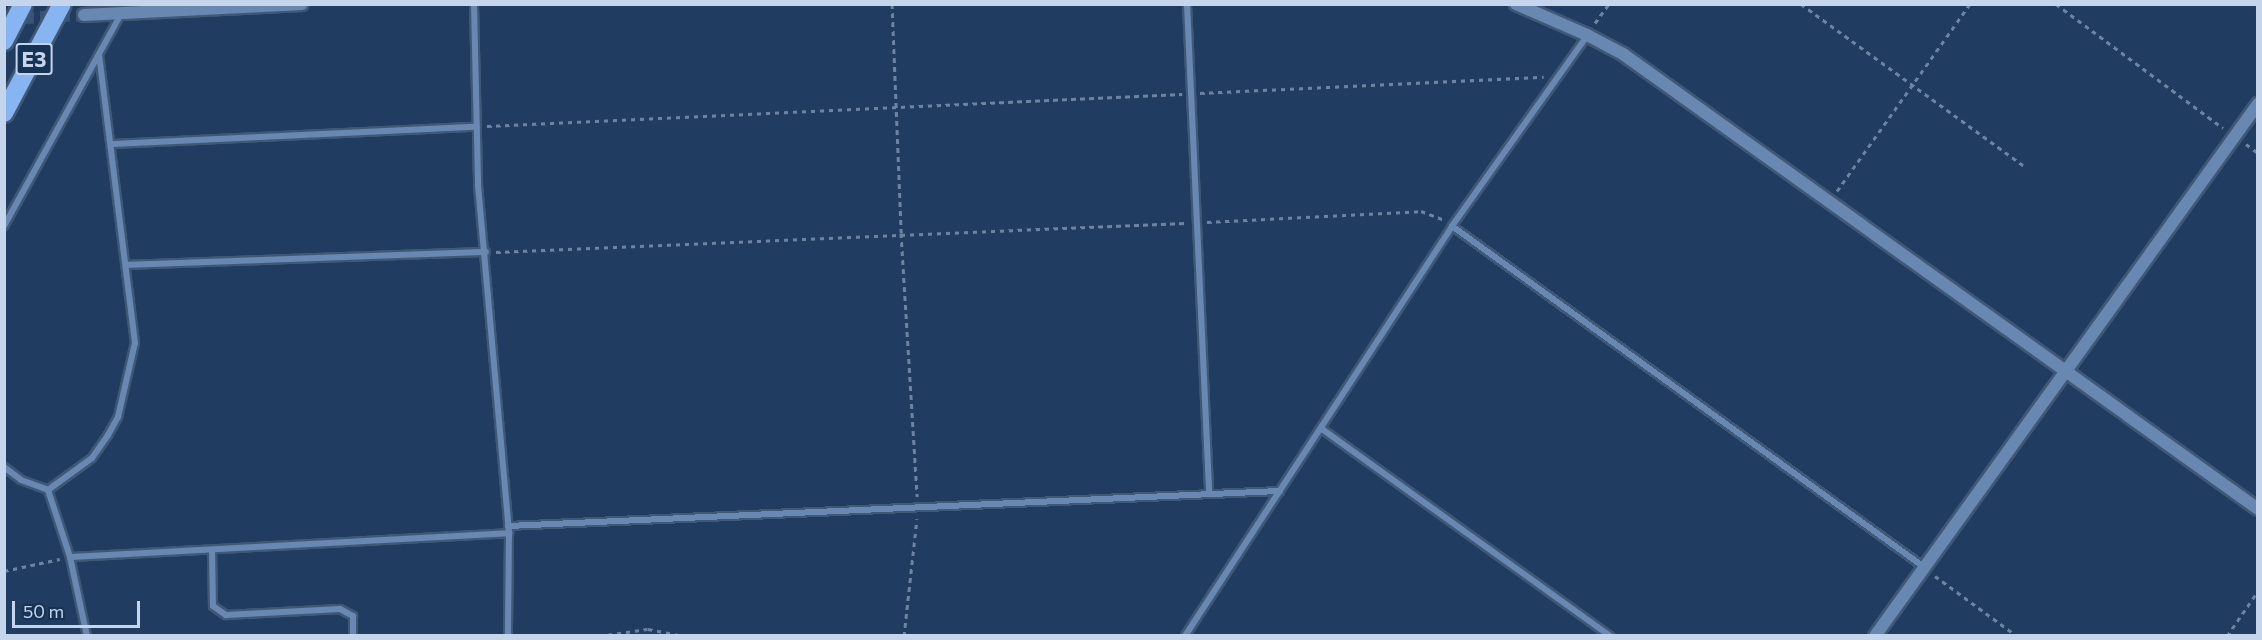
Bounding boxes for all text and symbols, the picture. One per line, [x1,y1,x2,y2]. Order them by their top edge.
road number: E3 [15,41,54,77]
scale bar [15,589,142,627]
text: 50 m [23,600,64,622]

